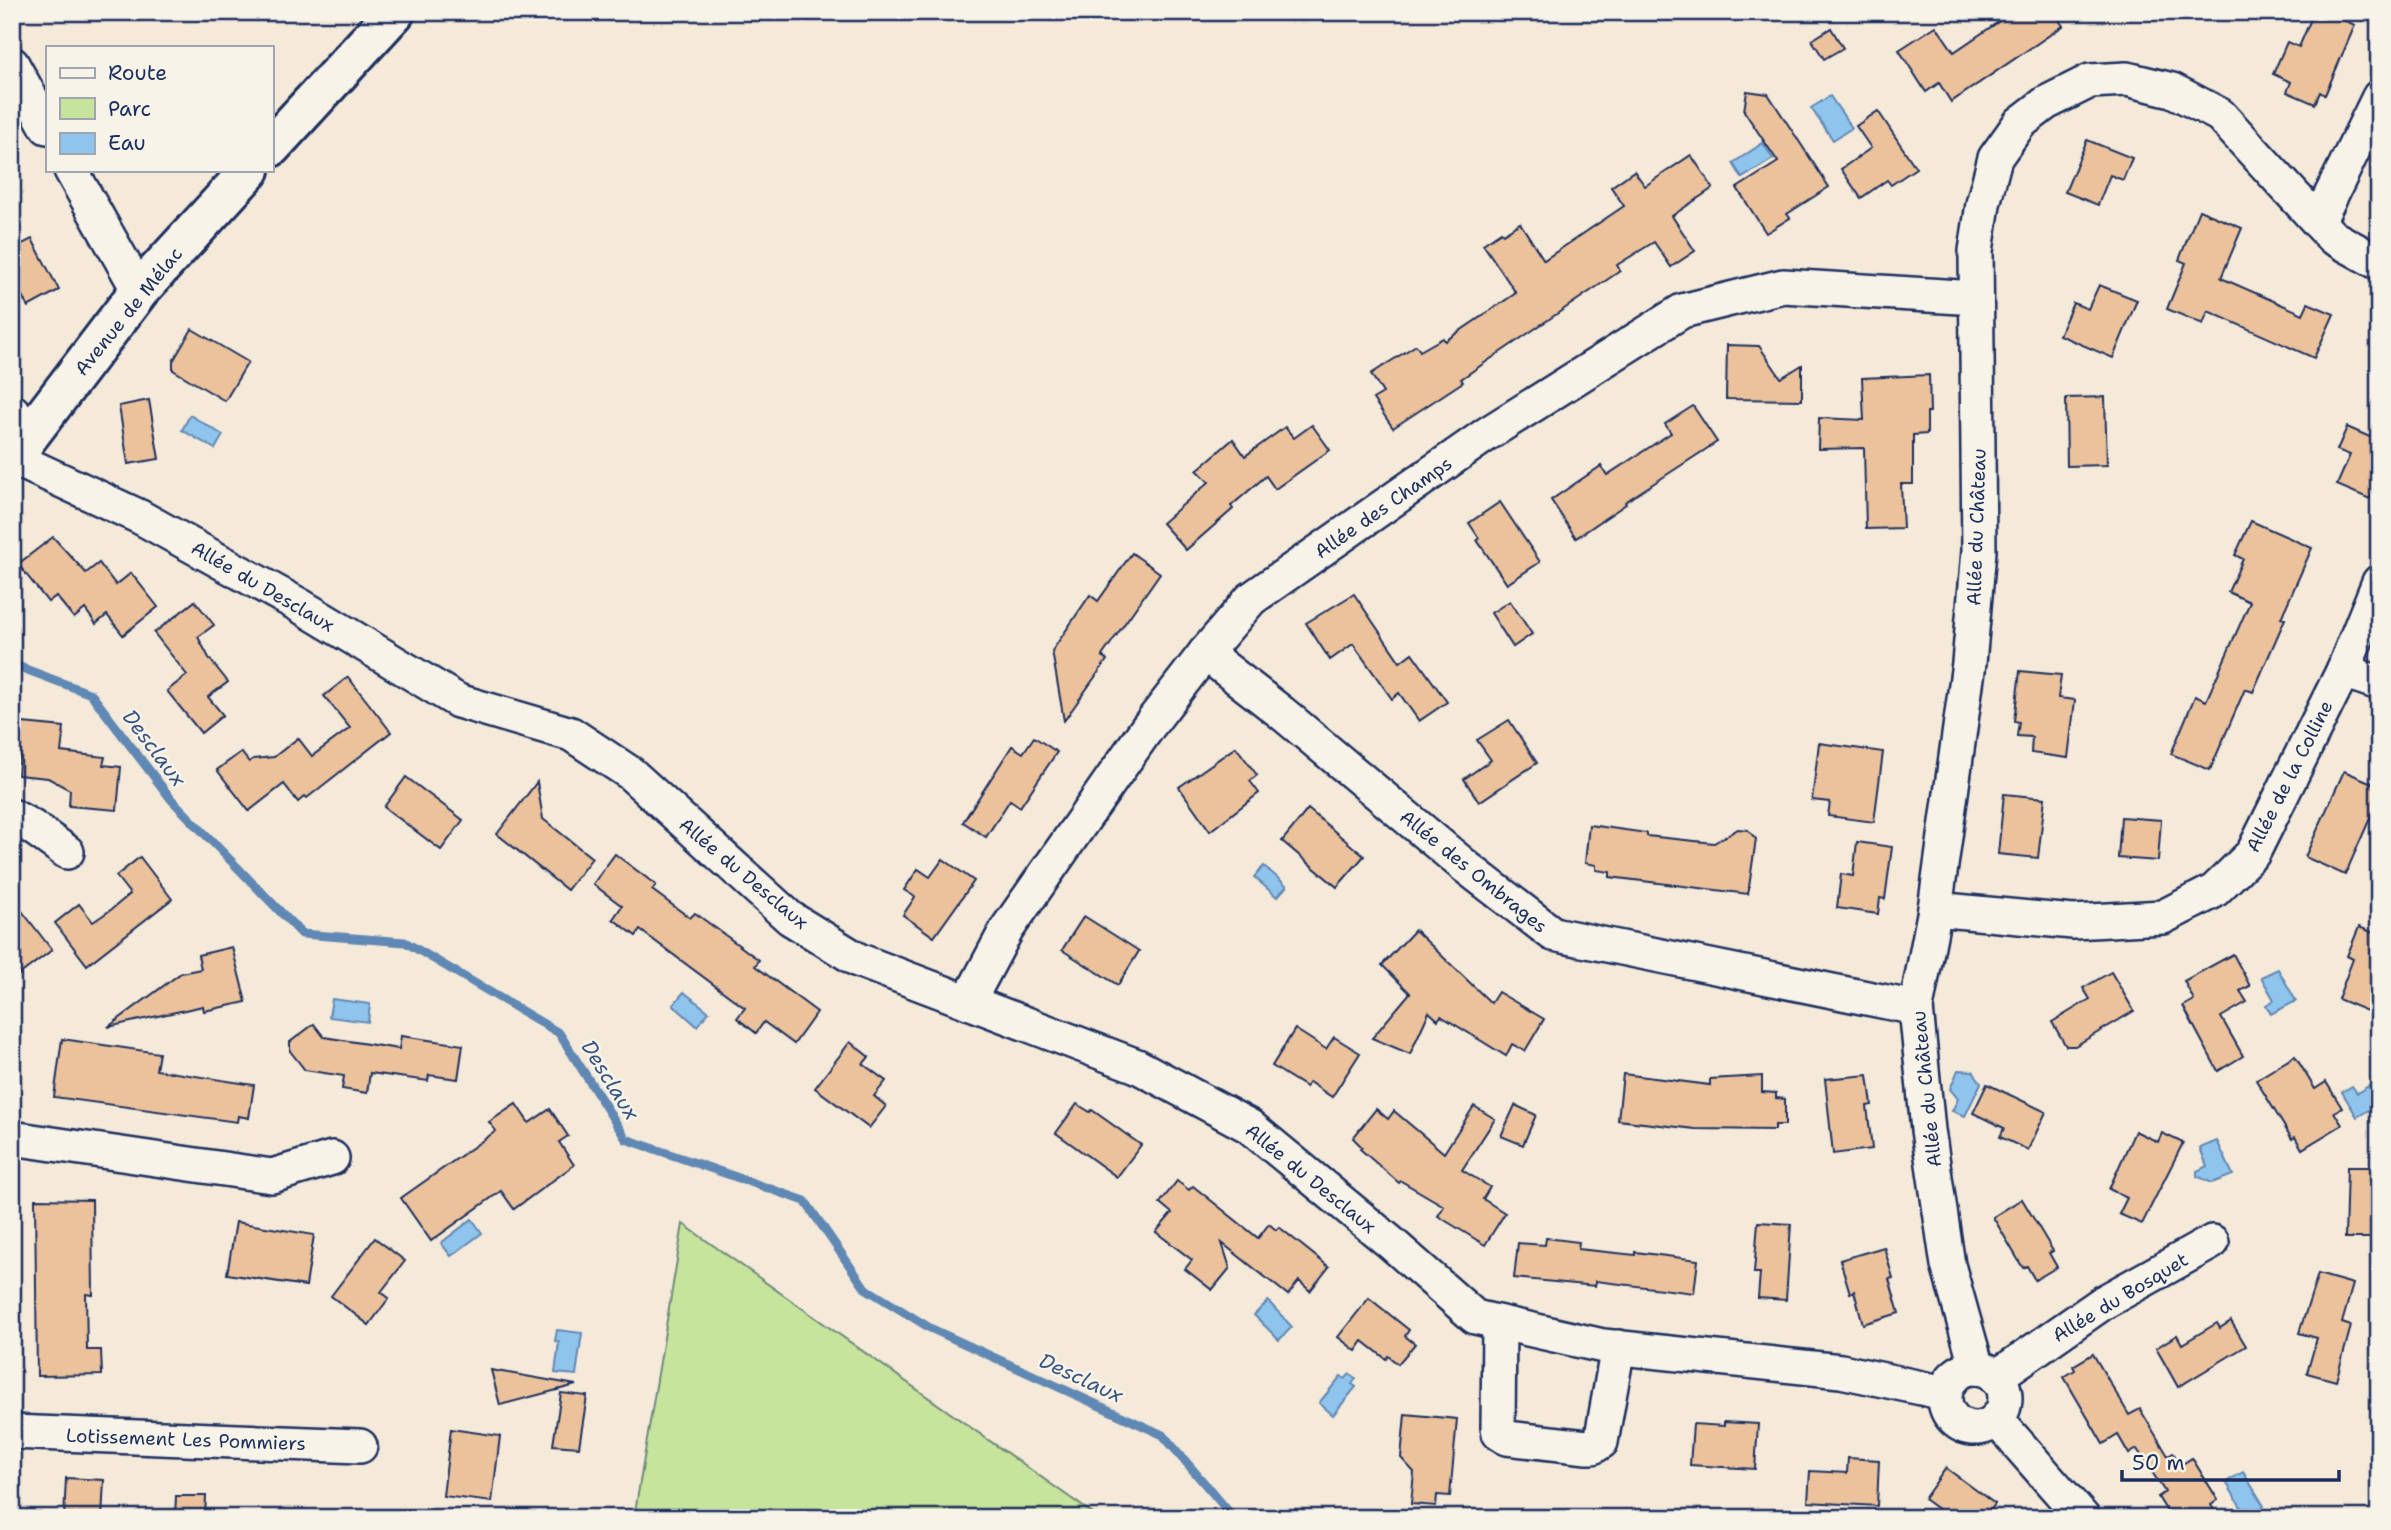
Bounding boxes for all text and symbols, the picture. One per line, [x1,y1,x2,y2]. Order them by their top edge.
legend [46,46,273,172]
text: Route [108,59,167,87]
text: Parc [108,95,151,123]
text: Eau [108,129,146,157]
street label: Avenue de Mélac [69,242,188,381]
street label: Allée du Château [1961,448,1992,606]
street label: Allée des Champs [1310,451,1457,564]
street label: Allée du Desclaux [187,535,339,638]
street label: Allée de la Colline [2240,696,2339,856]
water label: Desclaux [116,704,193,793]
street label: Allée des Ombrages [1395,804,1553,939]
street label: Allée du Desclaux [674,812,814,935]
street label: Allée du Château [1906,1009,1947,1169]
water label: Desclaux [574,1035,646,1126]
street label: Allée du Desclaux [1240,1118,1381,1239]
street label: Allée du Bosquet [2048,1247,2193,1348]
water label: Desclaux [1035,1346,1128,1410]
street label: Lotissement Les Pommiers [66,1423,306,1456]
scale bar [2122,1439,2338,1483]
text: 50 m [2132,1449,2185,1477]

